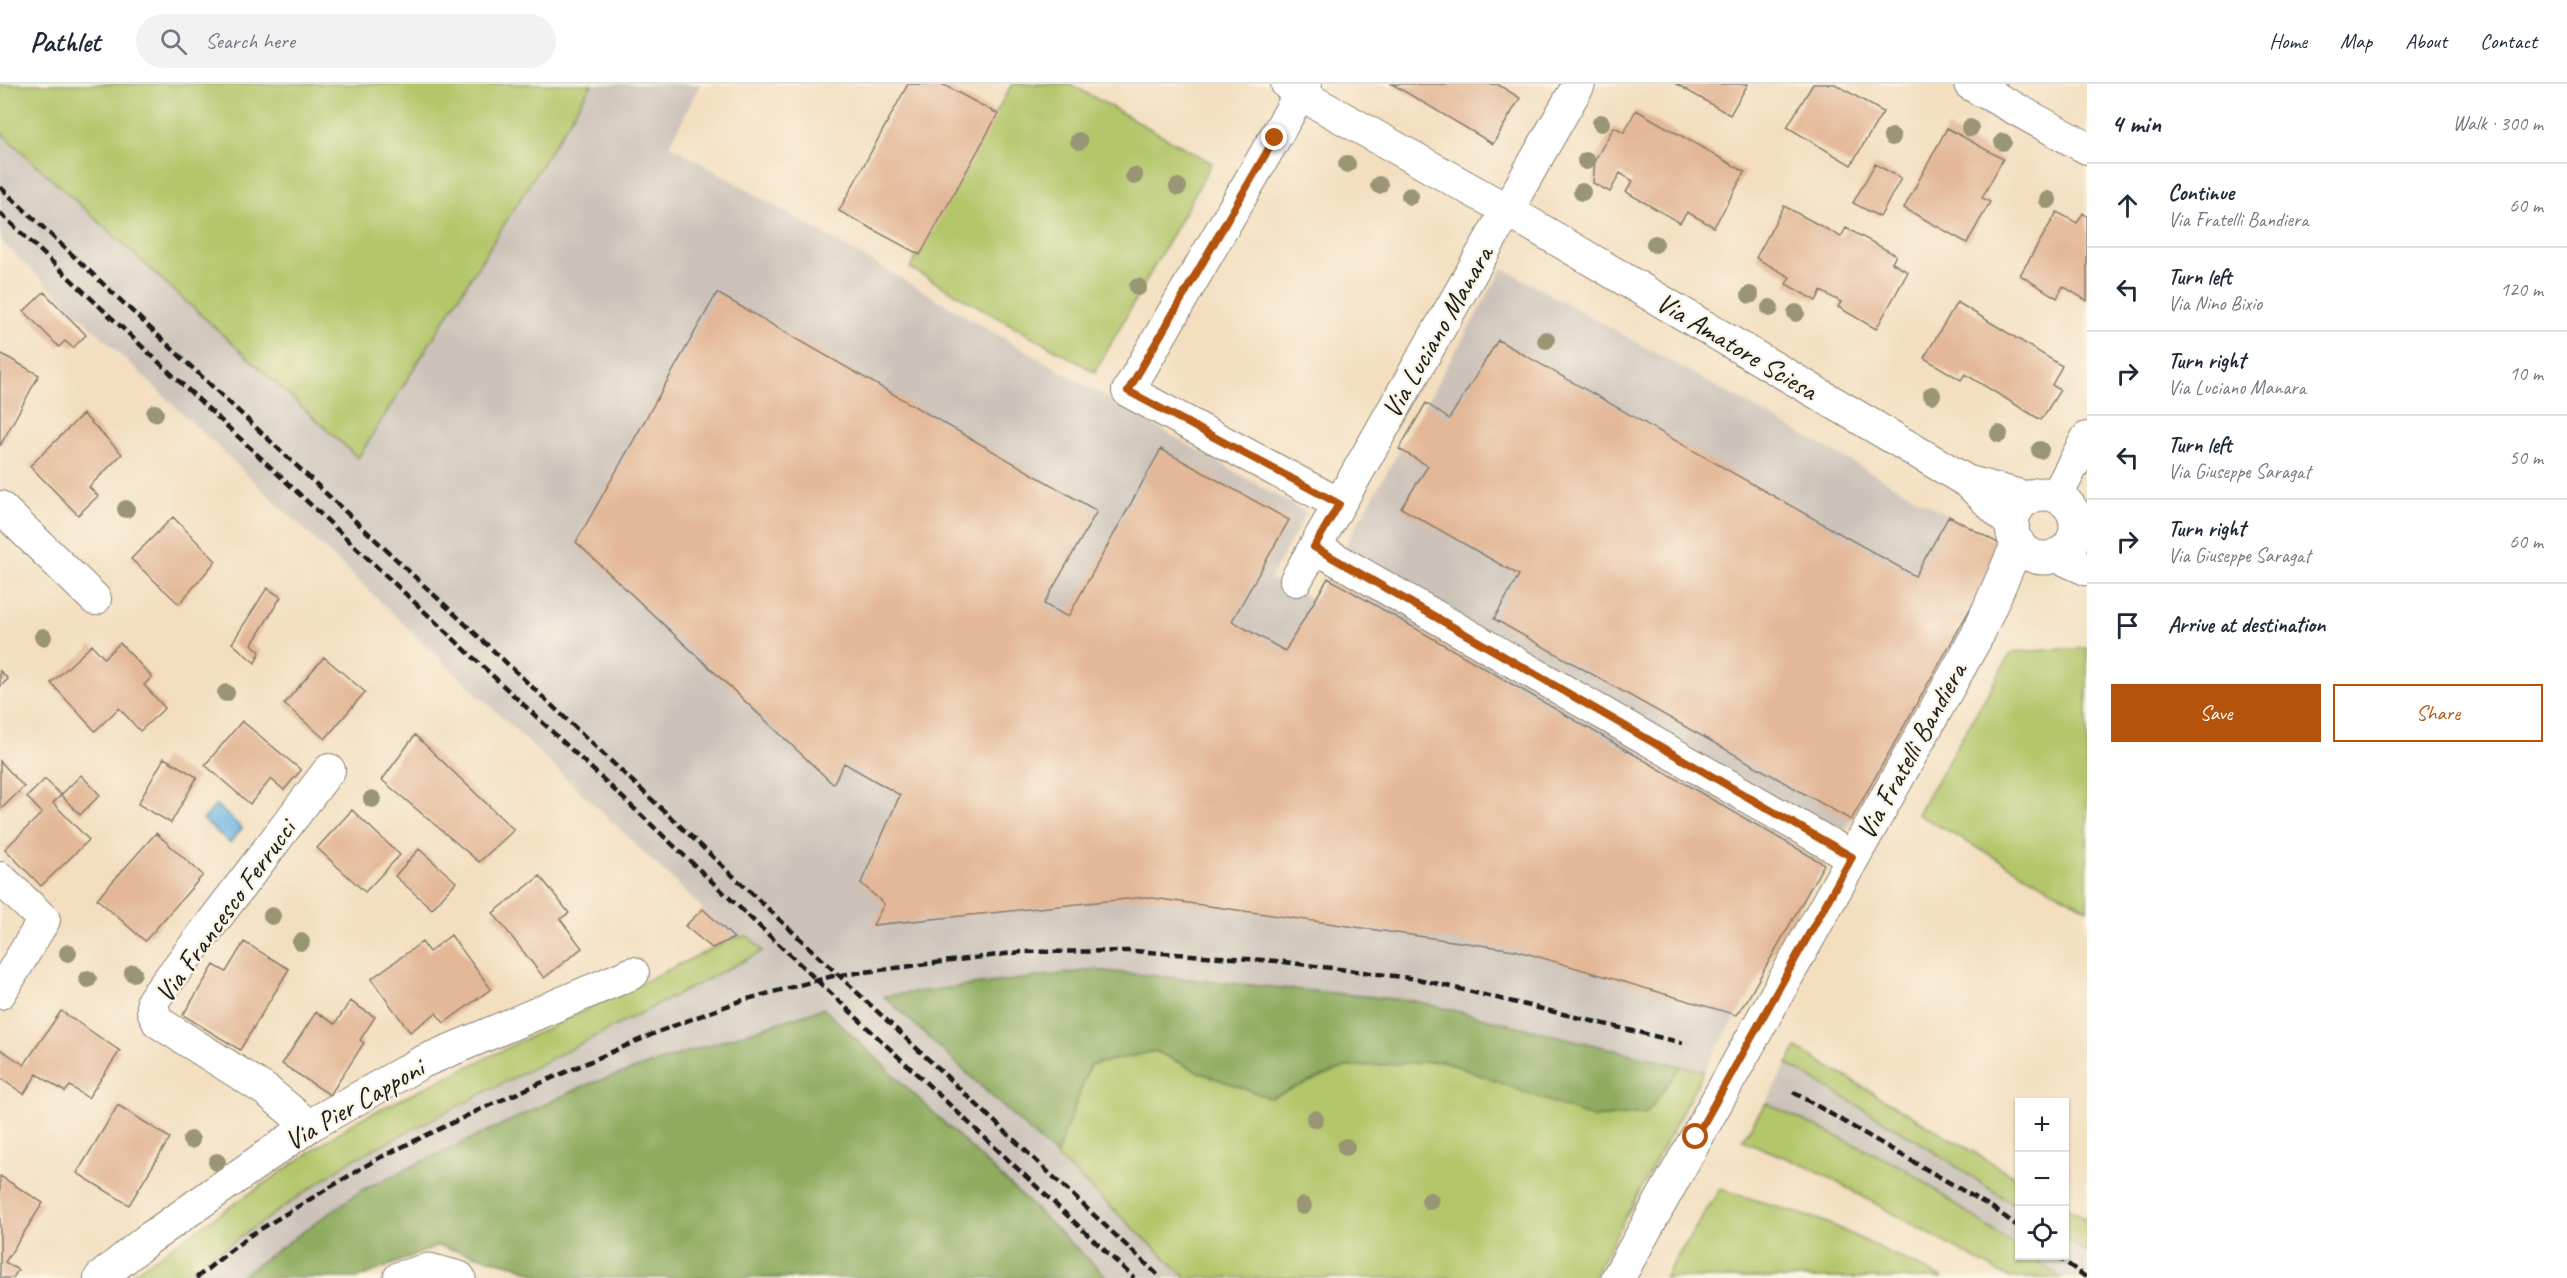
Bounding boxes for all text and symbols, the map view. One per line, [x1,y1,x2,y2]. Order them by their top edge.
search box [136,14,556,68]
text: Pathlet [30,24,100,59]
icon: search [157,25,190,58]
text: Search here [205,27,295,55]
text: Home [2269,28,2307,54]
text: Map [2340,28,2372,54]
text: About [2405,28,2447,54]
text: Contact [2480,28,2537,54]
text: 4 min [2111,107,2161,140]
text: Walk · 300 m [2453,111,2543,136]
route end [1261,124,1287,150]
text: Continue [2168,179,2234,207]
icon: ahead [2111,189,2144,222]
text: 60 m [2509,193,2543,218]
text: Via Fratelli Bandiera [2168,207,2308,232]
street label: Via Luciano Manara [1374,238,1502,424]
text: Turn left [2168,263,2232,291]
icon: left [2111,273,2144,306]
text: 120 m [2500,277,2543,302]
street label: Via Amatore Sciesa [1650,284,1825,409]
text: Via Nino Bixio [2168,291,2262,316]
text: Turn right [2168,347,2245,375]
icon: right [2111,357,2144,390]
text: 10 m [2509,361,2543,386]
text: Via Luciano Manara [2168,375,2306,400]
text: Turn left [2168,431,2232,459]
icon: left [2111,441,2144,474]
text: 50 m [2509,445,2543,470]
text: Via Giuseppe Saragat [2168,459,2311,484]
text: Turn right [2168,515,2245,543]
icon: right [2111,525,2144,558]
text: 60 m [2509,529,2543,554]
text: Via Giuseppe Saragat [2168,543,2311,568]
icon: arrive [2111,609,2144,642]
text: Arrive at destination [2168,611,2325,639]
street label: Via Fratelli Bandiera [1848,654,1975,845]
button: Save [2111,684,2321,742]
button: Share [2333,684,2543,742]
street label: Via Francesco Ferrucci [147,810,305,1009]
street label: Via Pier Capponi [278,1048,433,1158]
map controls [2015,1098,2069,1260]
button: + [2015,1098,2069,1152]
route start [1682,1123,1708,1149]
button: − [2015,1152,2069,1206]
button: locate [2015,1206,2069,1260]

